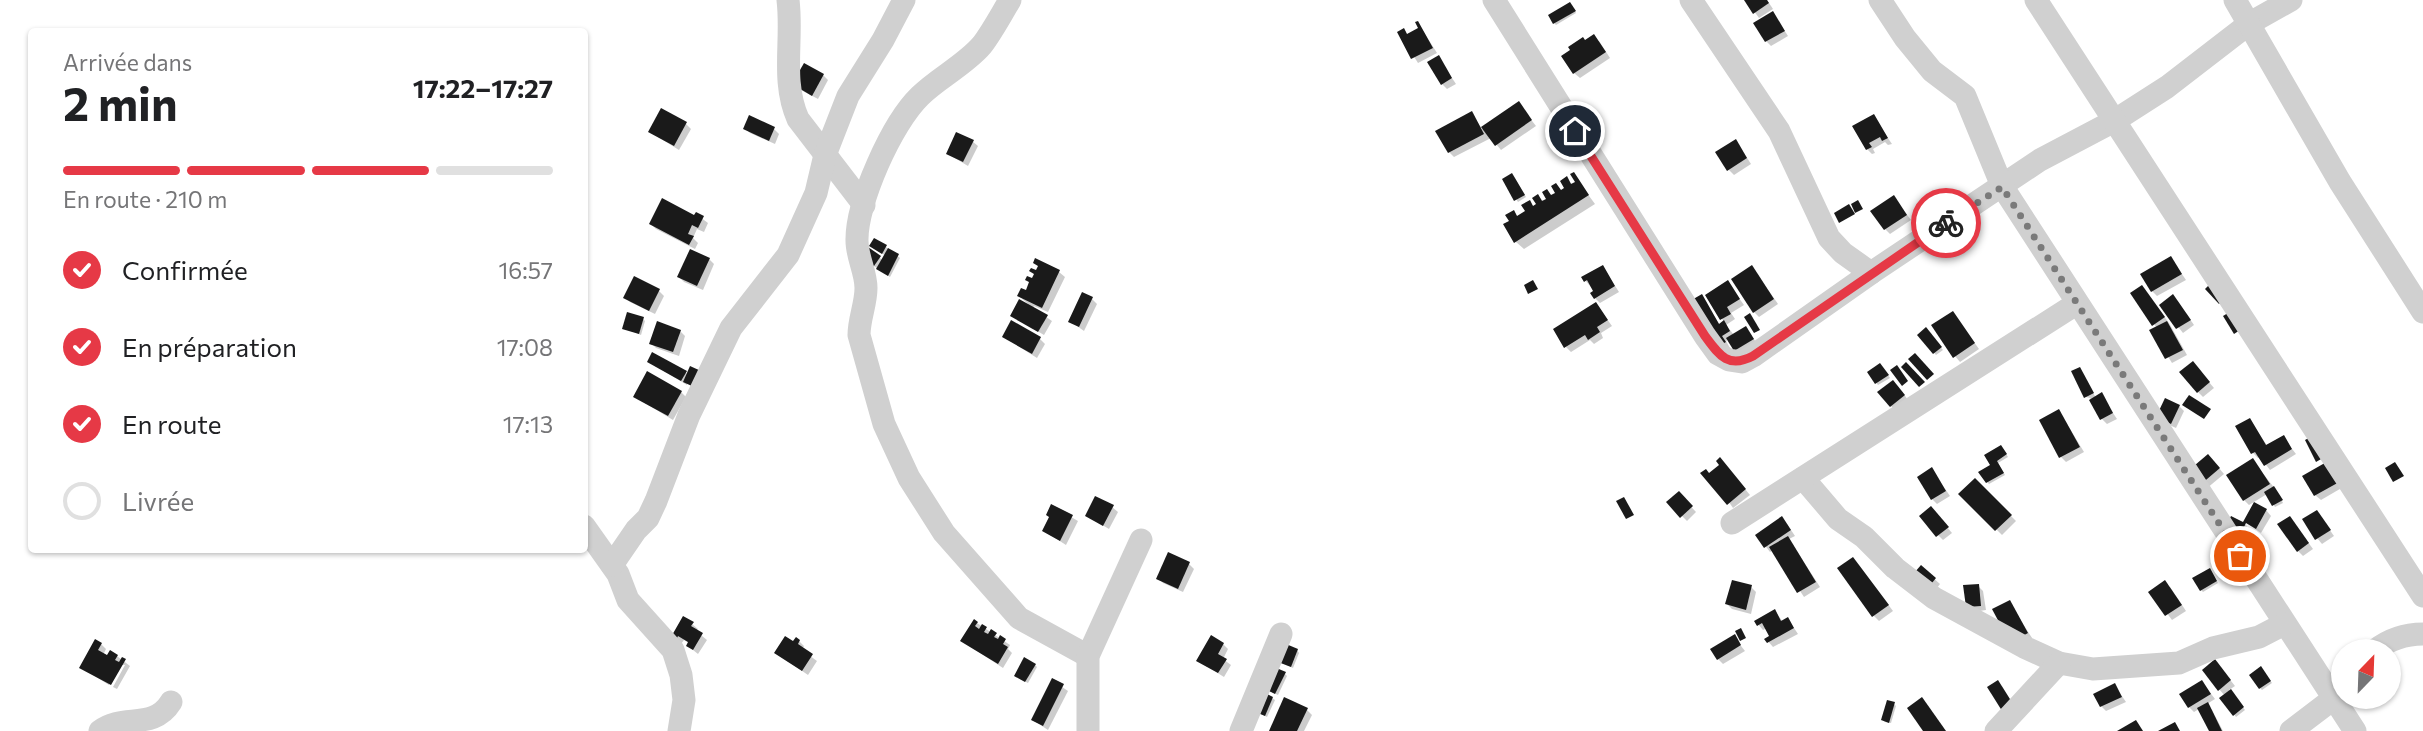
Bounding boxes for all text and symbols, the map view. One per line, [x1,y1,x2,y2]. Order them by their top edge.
text: Arrivée dans [63,48,192,76]
text: 17:22–17:27 [413,72,553,103]
text: 2 min [63,74,178,130]
pin [1545,101,1605,161]
icon: home [1556,112,1594,150]
text: En route · 210 m [63,185,227,213]
courier [1911,188,1981,258]
icon: bike [1927,204,1965,242]
icon: check [63,251,101,289]
text: Confirmée [122,254,248,285]
text: 16:57 [498,256,553,284]
icon: check [63,328,101,366]
text: En préparation [122,331,297,362]
text: 17:08 [497,333,553,361]
icon: check [63,405,101,443]
text: En route [122,408,222,439]
text: 17:13 [503,410,553,438]
text: Livrée [122,485,194,516]
pin [2210,526,2270,586]
icon: bag [2221,537,2259,575]
north arrow [2331,639,2401,709]
map controls [2331,639,2401,709]

